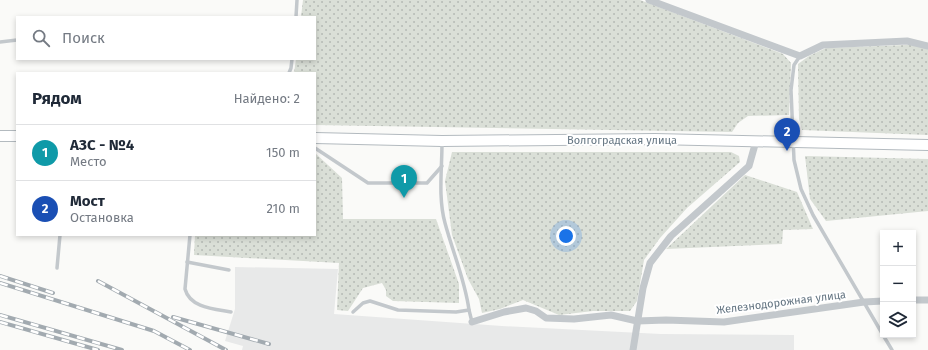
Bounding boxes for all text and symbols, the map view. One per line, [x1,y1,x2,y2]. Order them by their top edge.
search box [16,16,316,60]
icon: search [30,27,52,49]
text: Поиск [62,29,105,47]
text: Рядом [32,88,82,109]
text: Найдено: 2 [234,91,300,106]
pin: 2 [774,118,800,151]
street label: Волгоградская улица [567,134,677,147]
text: АЗС - №4 [70,136,134,154]
text: 1 [42,145,48,160]
text: 150 m [266,145,300,160]
text: Место [70,154,107,169]
pin: 1 [391,165,417,198]
text: Мост [70,192,105,210]
text: 2 [42,201,48,216]
text: 210 m [266,201,300,216]
text: Остановка [70,210,134,225]
your location [556,226,576,246]
map controls [880,230,916,338]
button: + [880,230,916,266]
button: − [880,266,916,302]
street label: Железнодорожная улица [715,288,847,317]
button: layers [880,302,916,338]

